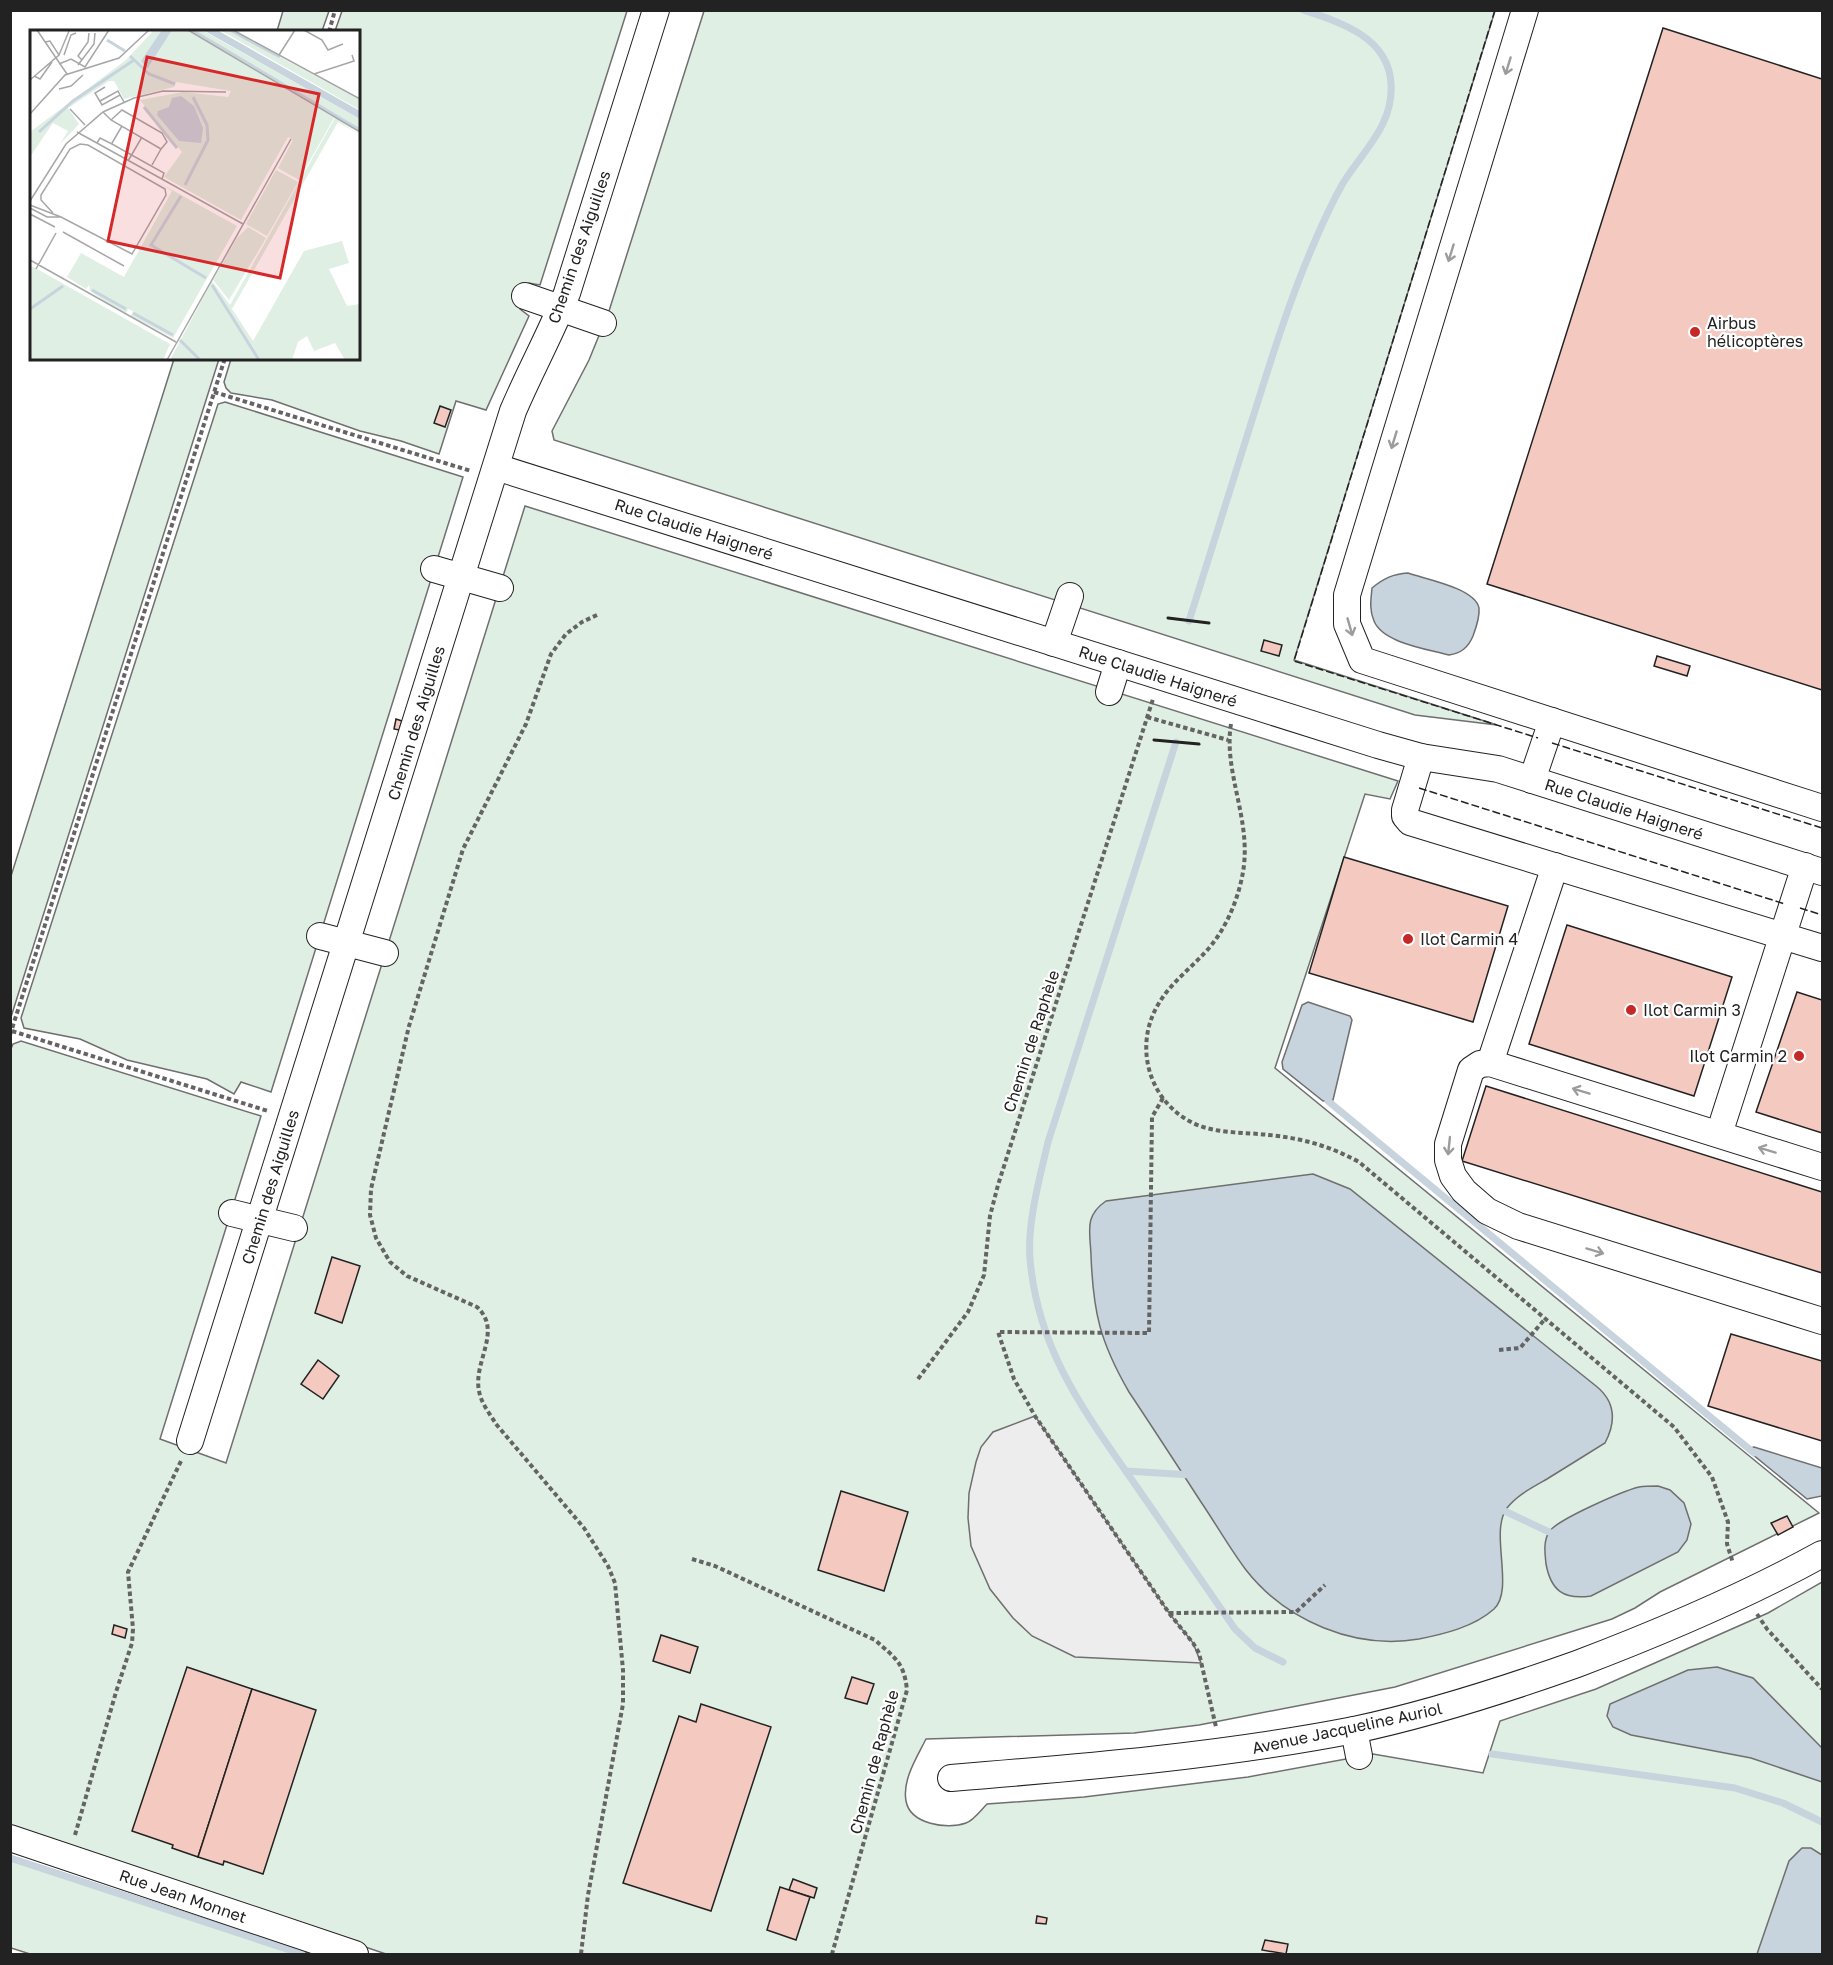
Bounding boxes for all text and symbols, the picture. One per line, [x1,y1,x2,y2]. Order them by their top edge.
inset map [30,30,360,360]
one-way arrow [1501,57,1512,76]
street label: Chemin des Aiguilles [543,168,615,326]
one-way arrow [1445,243,1456,262]
place label: Airbus hélicoptères [1707,313,1803,351]
marker: Airbus hélicoptères [1688,325,1702,339]
one-way arrow [1388,430,1399,449]
street label: Rue Claudie Haigneré [612,494,776,564]
one-way arrow [1344,617,1356,636]
street label: Rue Claudie Haigneré [1076,641,1240,711]
street label: Chemin des Aiguilles [383,643,449,803]
street label: Rue Claudie Haigneré [1542,774,1706,844]
place label: Ilot Carmin 4 [1420,929,1518,949]
marker: Ilot Carmin 4 [1401,932,1415,946]
street label: Chemin de Raphèle [999,967,1063,1115]
place label: Ilot Carmin 3 [1643,1000,1741,1020]
marker: Ilot Carmin 3 [1624,1003,1638,1017]
place label: Ilot Carmin 2 [1689,1046,1787,1066]
marker: Ilot Carmin 2 [1792,1049,1806,1063]
one-way arrow [1572,1085,1591,1096]
street label: Chemin des Aiguilles [237,1107,303,1267]
one-way arrow [1444,1136,1455,1155]
one-way arrow [1758,1143,1777,1154]
one-way arrow [1585,1246,1604,1257]
street label: Chemin de Raphèle [845,1688,903,1836]
street label: Avenue Jacqueline Auriol [1250,1698,1444,1758]
street label: Rue Jean Monnet [117,1865,249,1927]

